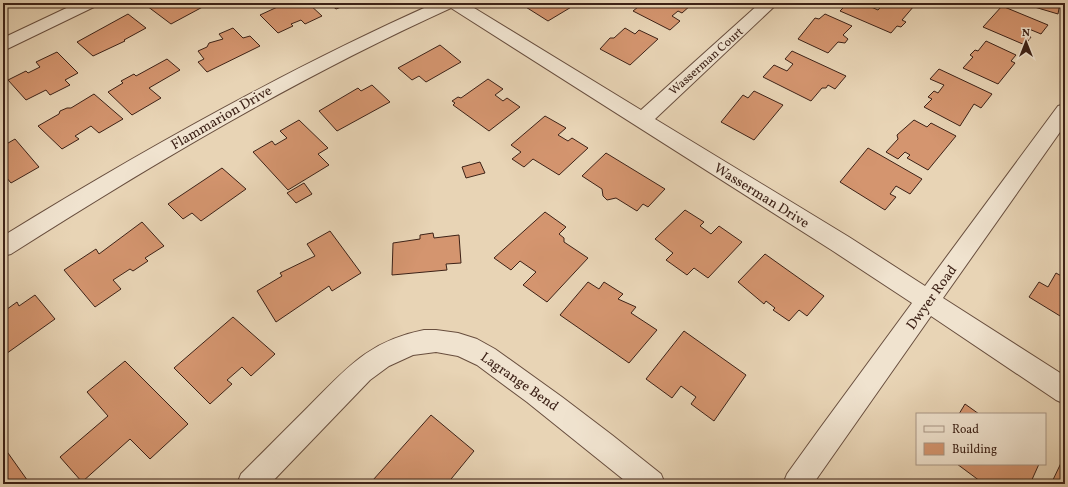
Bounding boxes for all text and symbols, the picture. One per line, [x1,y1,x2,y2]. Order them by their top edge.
north arrow [1006,22,1046,62]
street label: Wasserman Court [666,24,747,99]
text: N [1022,26,1030,41]
street label: Flammarion Drive [168,81,276,155]
street label: Wasserman Drive [710,159,813,233]
street label: Dwyer Road [902,262,962,334]
street label: Lagrange Bend [476,348,562,416]
legend [916,413,1046,465]
text: Road [952,422,979,438]
text: Building [952,442,997,458]

